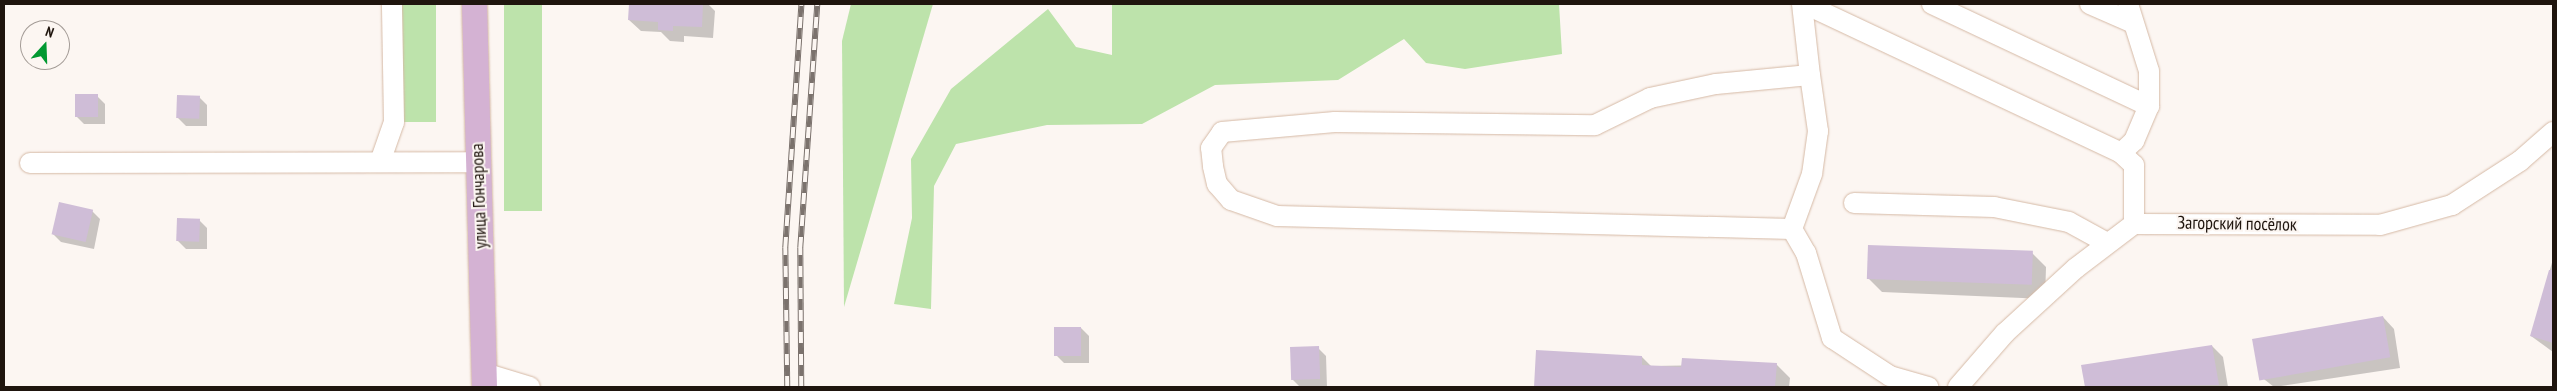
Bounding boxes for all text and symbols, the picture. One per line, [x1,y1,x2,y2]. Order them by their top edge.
north arrow [20,20,70,70]
text: N [43,22,56,42]
street label: улица Гончарова [466,143,492,249]
street label: Загорский посёлок [2177,212,2297,236]

